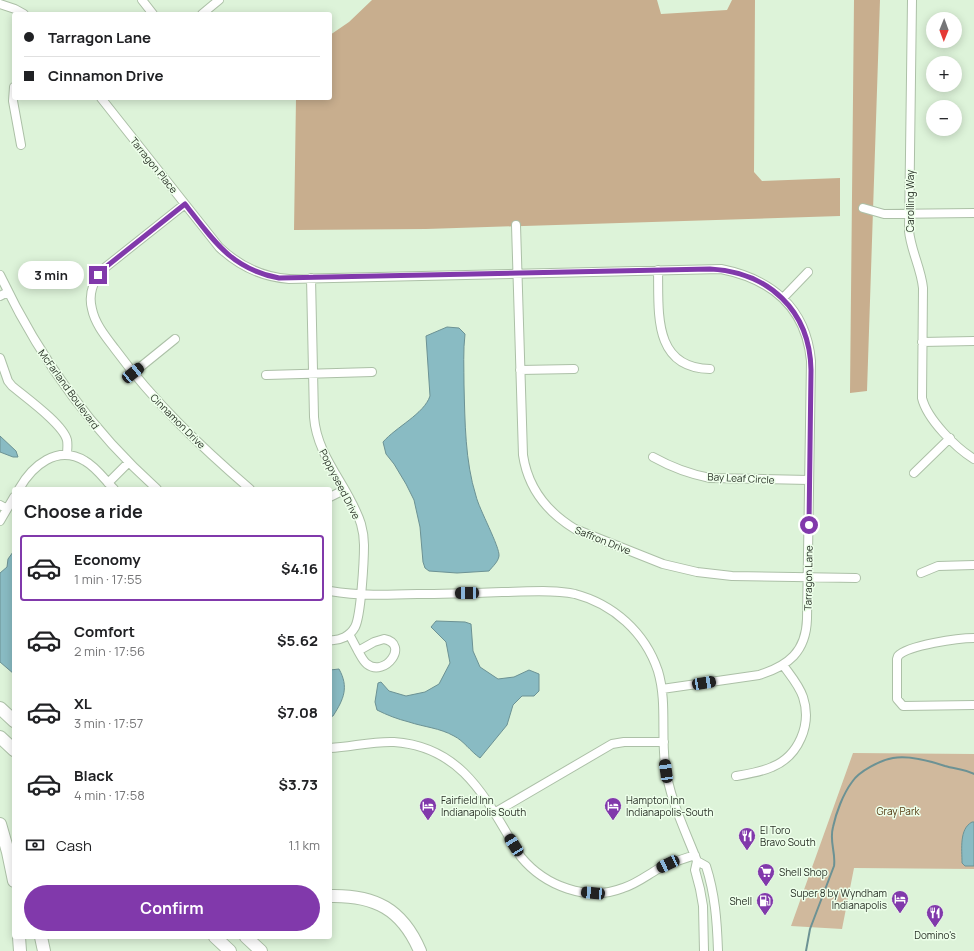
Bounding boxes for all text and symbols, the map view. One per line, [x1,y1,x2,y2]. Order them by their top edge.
north arrow [926,12,962,48]
map controls [926,12,962,136]
text: Tarragon Lane [48,27,151,48]
button: + [926,56,962,92]
text: Cinnamon Drive [48,65,163,86]
button: − [926,100,962,136]
street label: Tarragon Place [127,134,181,196]
street label: Carolling Way [903,169,917,232]
callout: 3 min [18,261,84,289]
text: 3 min [34,266,68,284]
route end [89,266,107,284]
street label: McFarland Boulevard [35,346,103,432]
car [120,361,146,385]
street label: Cinnamon Drive [147,390,209,452]
street label: Poppyseed Drive [316,446,364,522]
street label: Bay Leaf Circle [707,469,775,487]
text: Choose a ride [24,499,143,523]
route start [800,516,818,534]
street label: Saffron Drive [573,522,633,558]
street label: Tarragon Lane [800,545,816,611]
text: Economy [74,549,141,570]
icon: car [26,550,62,586]
text: $4.16 [281,558,318,579]
text: 1 min · 17:55 [74,570,142,588]
car [455,587,479,599]
text: Comfort [74,621,135,642]
icon: car [26,622,62,658]
text: $5.62 [277,630,318,651]
text: 2 min · 17:56 [74,642,145,660]
car [691,675,717,691]
text: XL [74,693,92,714]
icon: car [26,694,62,730]
text: $7.08 [277,702,318,723]
text: 3 min · 17:57 [74,714,143,732]
car [658,758,674,784]
text: Black [74,765,113,786]
icon: car [26,766,62,802]
text: $3.73 [279,774,318,795]
text: 4 min · 17:58 [74,786,145,804]
place label: Fairfield Inn Indianapolis South [441,793,526,819]
place label: Hampton Inn Indianapolis-South [626,793,714,819]
hotel icon: Fairfield Inn Indianapolis South [418,796,438,821]
hotel icon: Hampton Inn Indianapolis-South [603,796,623,821]
park label: Gray Park [877,804,920,818]
place label: El Toro Bravo South [760,823,816,849]
restaurant icon: El Toro Bravo South [737,826,757,851]
car [503,832,525,858]
icon: cash [24,834,46,856]
text: Cash [56,835,92,856]
text: 1.1 km [289,836,320,854]
car [655,853,681,875]
supermarket icon: Shell Shop [756,862,776,887]
place label: Shell Shop [779,865,828,879]
button: Confirm [24,885,320,931]
car [581,886,605,900]
place label: Super 8 by Wyndham Indianapolis [790,886,887,912]
hotel icon: Super 8 by Wyndham Indianapolis [890,889,910,914]
fuel station icon: Shell [755,891,775,916]
place label: Shell [729,894,752,908]
restaurant icon: Domino's [925,903,945,928]
place label: Domino's [914,928,956,942]

